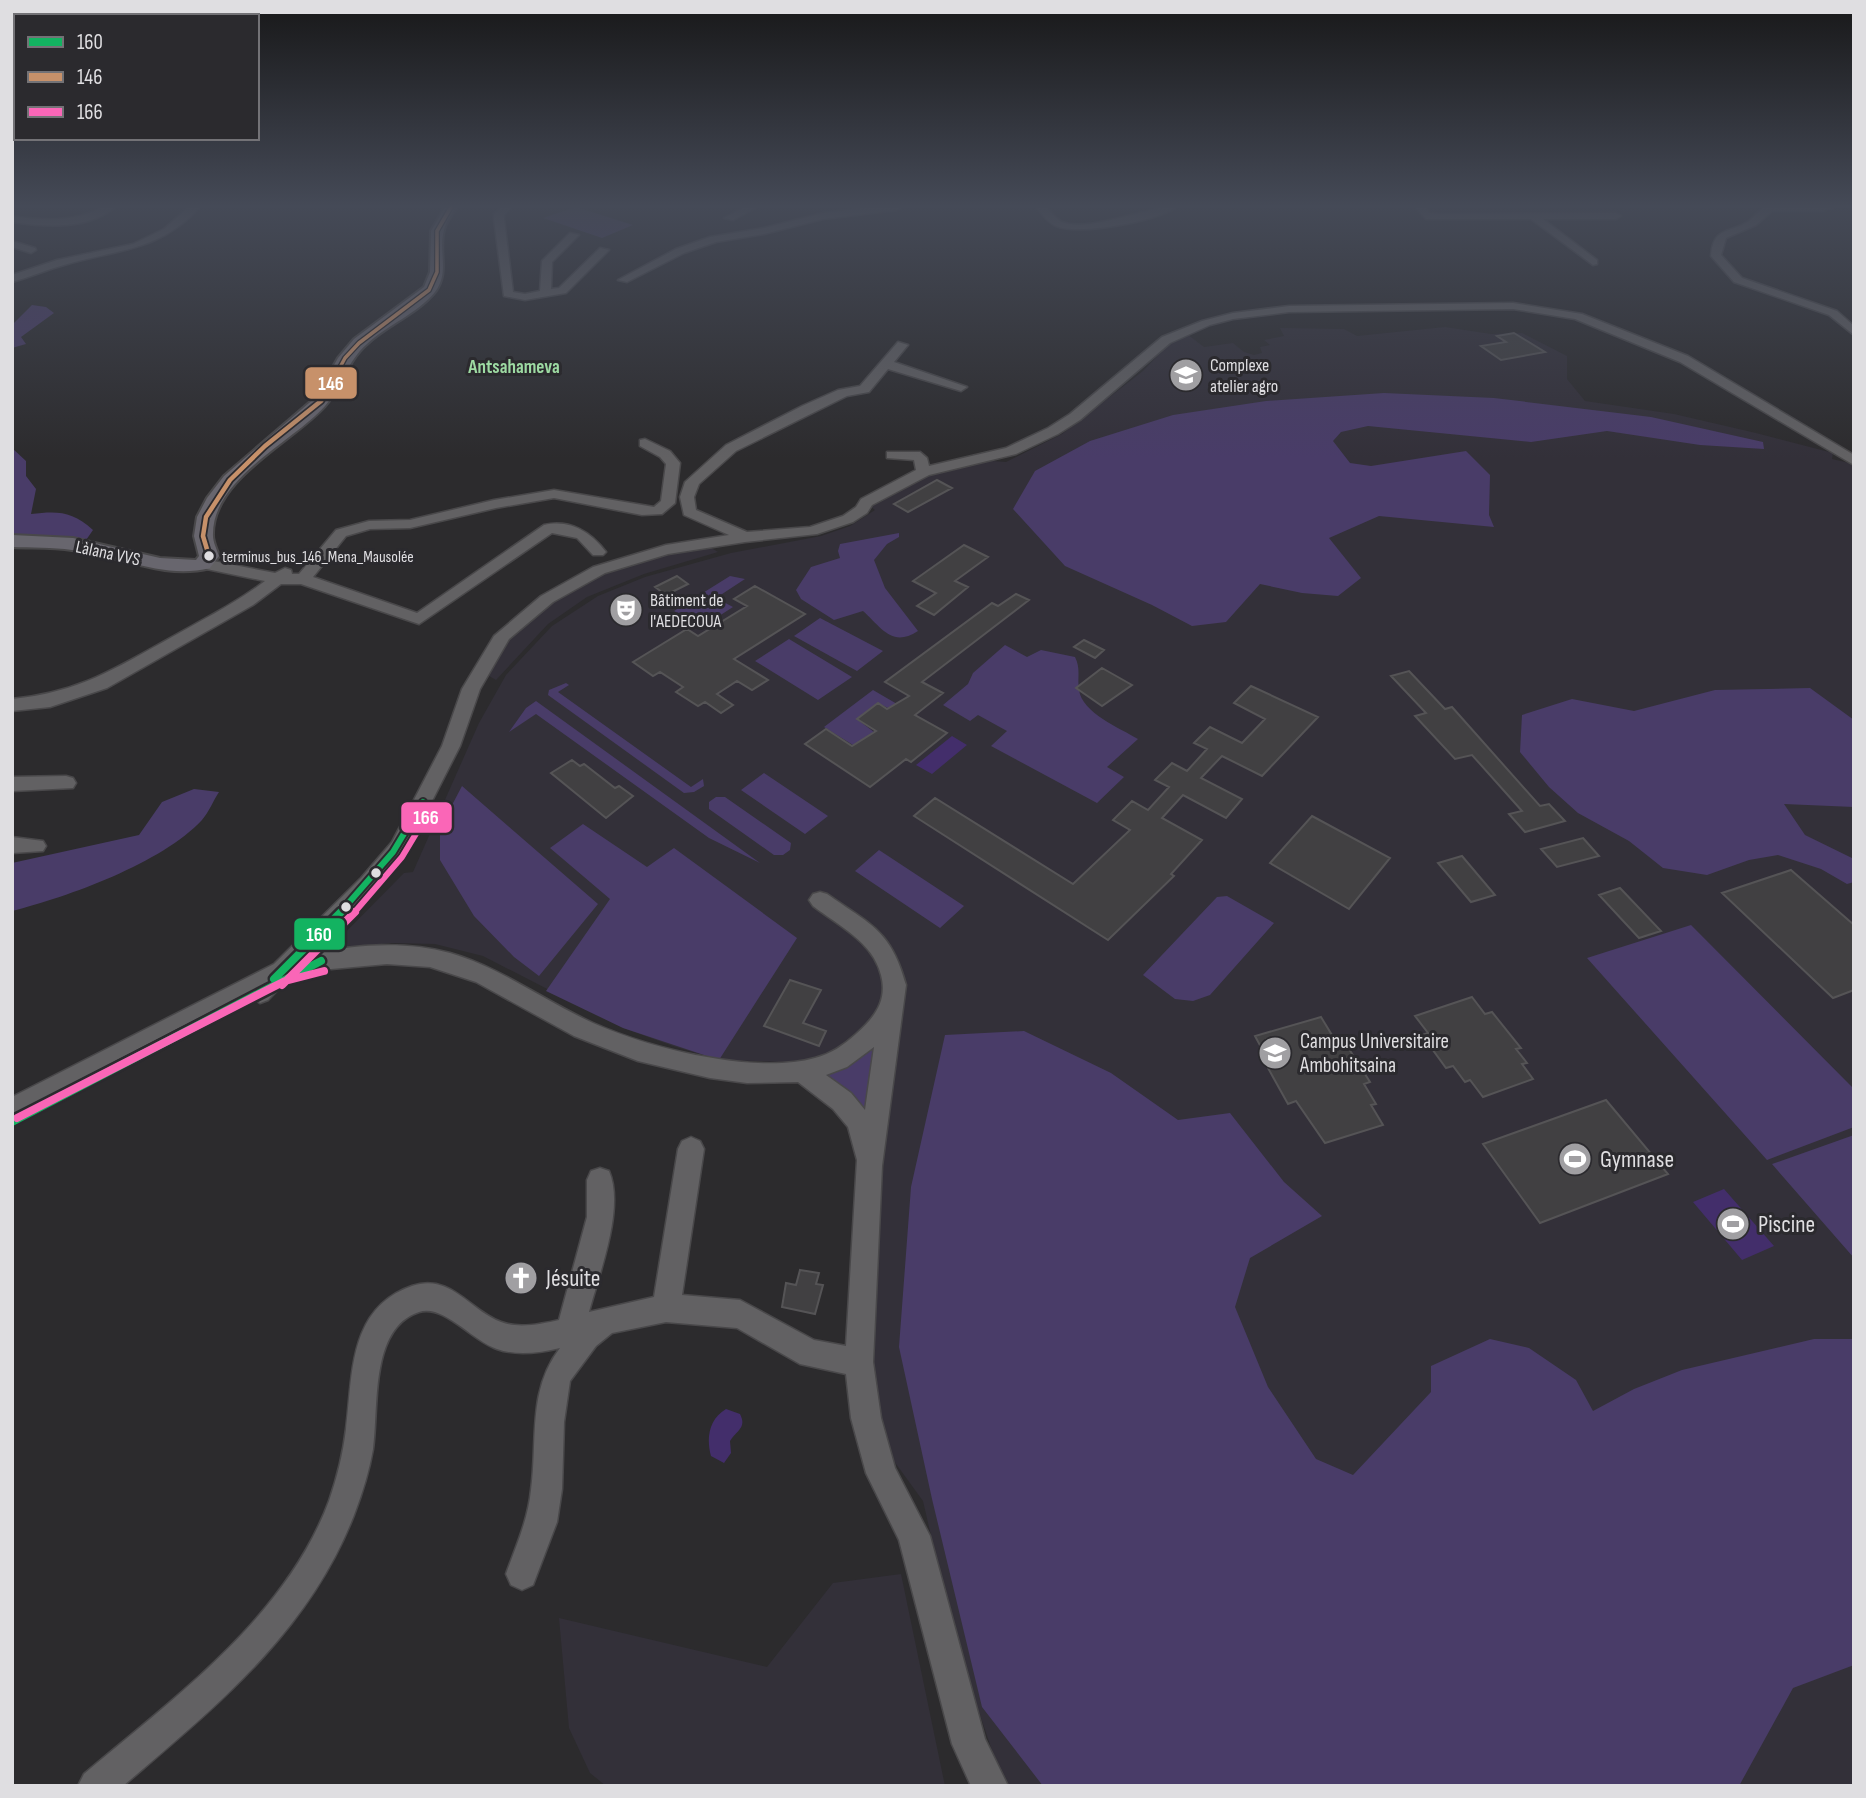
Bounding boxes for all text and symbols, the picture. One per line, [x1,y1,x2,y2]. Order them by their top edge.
legend [14,14,259,140]
text: 160 [77,30,103,55]
text: 146 [77,65,102,90]
text: 166 [77,100,103,125]
place label: Complexe atelier agro [1210,355,1278,397]
district label: Antsahameva [467,356,560,379]
school or university icon: Complexe atelier agro [1167,356,1205,394]
line badge: 146 [304,366,358,400]
text: 146 [318,373,344,396]
street label: Làlana VVS [74,536,142,571]
place label: terminus_bus_146_Mena_Mausolée [222,548,414,567]
marker: terminus_bus_146_Mena_Mausolée [202,549,216,563]
place label: Bâtiment de l'AEDECOUA [650,590,724,632]
theatre icon: Bâtiment de l'AEDECOUA [607,591,645,629]
line badge: 166 [400,801,453,834]
text: 166 [413,807,439,830]
unlabelled marker [369,866,383,880]
unlabelled marker [339,900,353,914]
line badge: 160 [293,917,346,951]
text: 160 [306,924,332,947]
place label: Campus Universitaire Ambohitsaina [1299,1029,1449,1078]
school or university icon: Campus Universitaire Ambohitsaina [1256,1034,1294,1072]
sports icon: Gymnase [1556,1140,1594,1178]
place label: Gymnase [1600,1145,1674,1174]
sports icon: Piscine [1714,1205,1752,1243]
place label: Piscine [1758,1210,1815,1239]
church icon: Jésuite [502,1259,540,1297]
place label: Jésuite [545,1264,600,1293]

